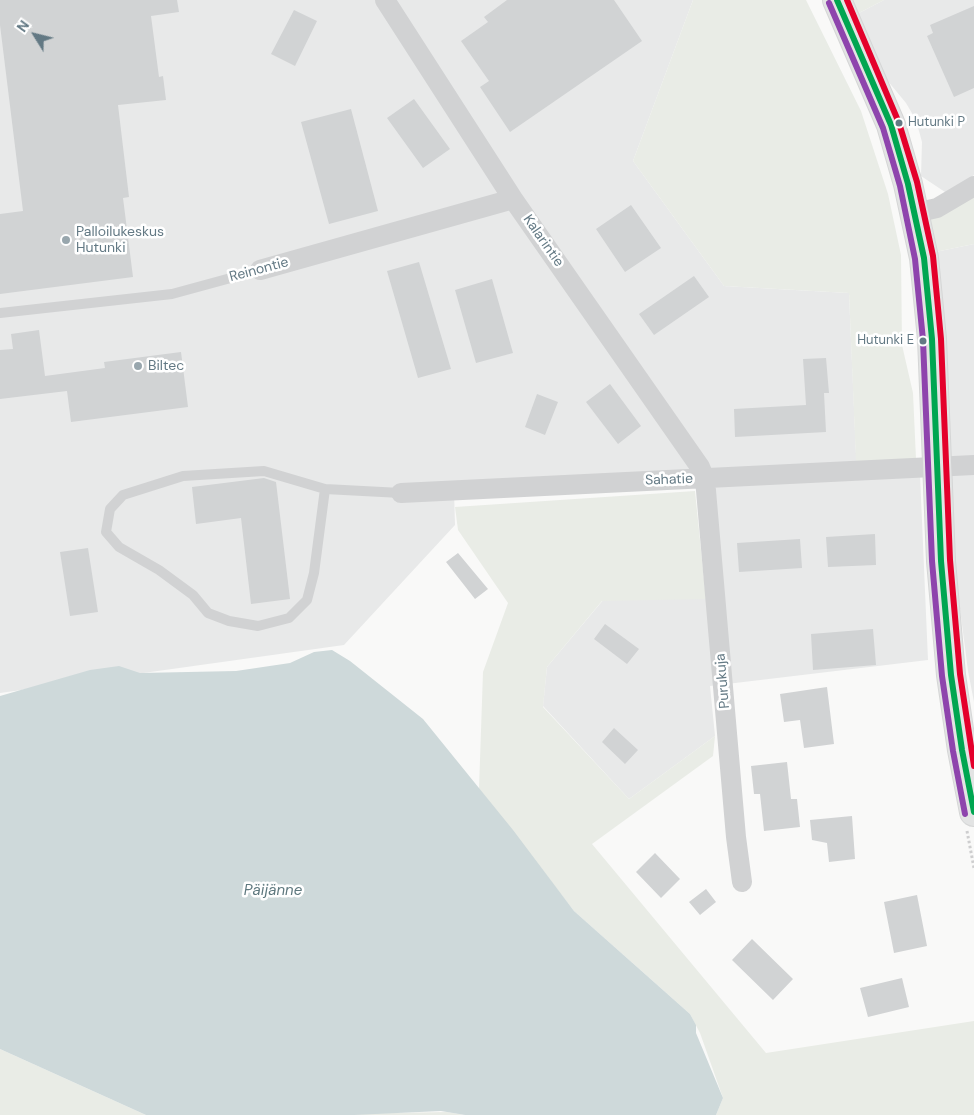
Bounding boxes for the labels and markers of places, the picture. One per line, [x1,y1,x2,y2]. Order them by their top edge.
place label: Hutunki P [908,115,965,131]
marker: Hutunki P [894,118,904,128]
place label: Palloilukeskus Hutunki [76,224,164,256]
marker: Palloilukeskus Hutunki [60,234,72,246]
place label: Hutunki E [857,333,914,349]
marker: Hutunki E [918,336,928,346]
place label: Biltec [148,358,184,374]
marker: Biltec [132,360,144,372]

